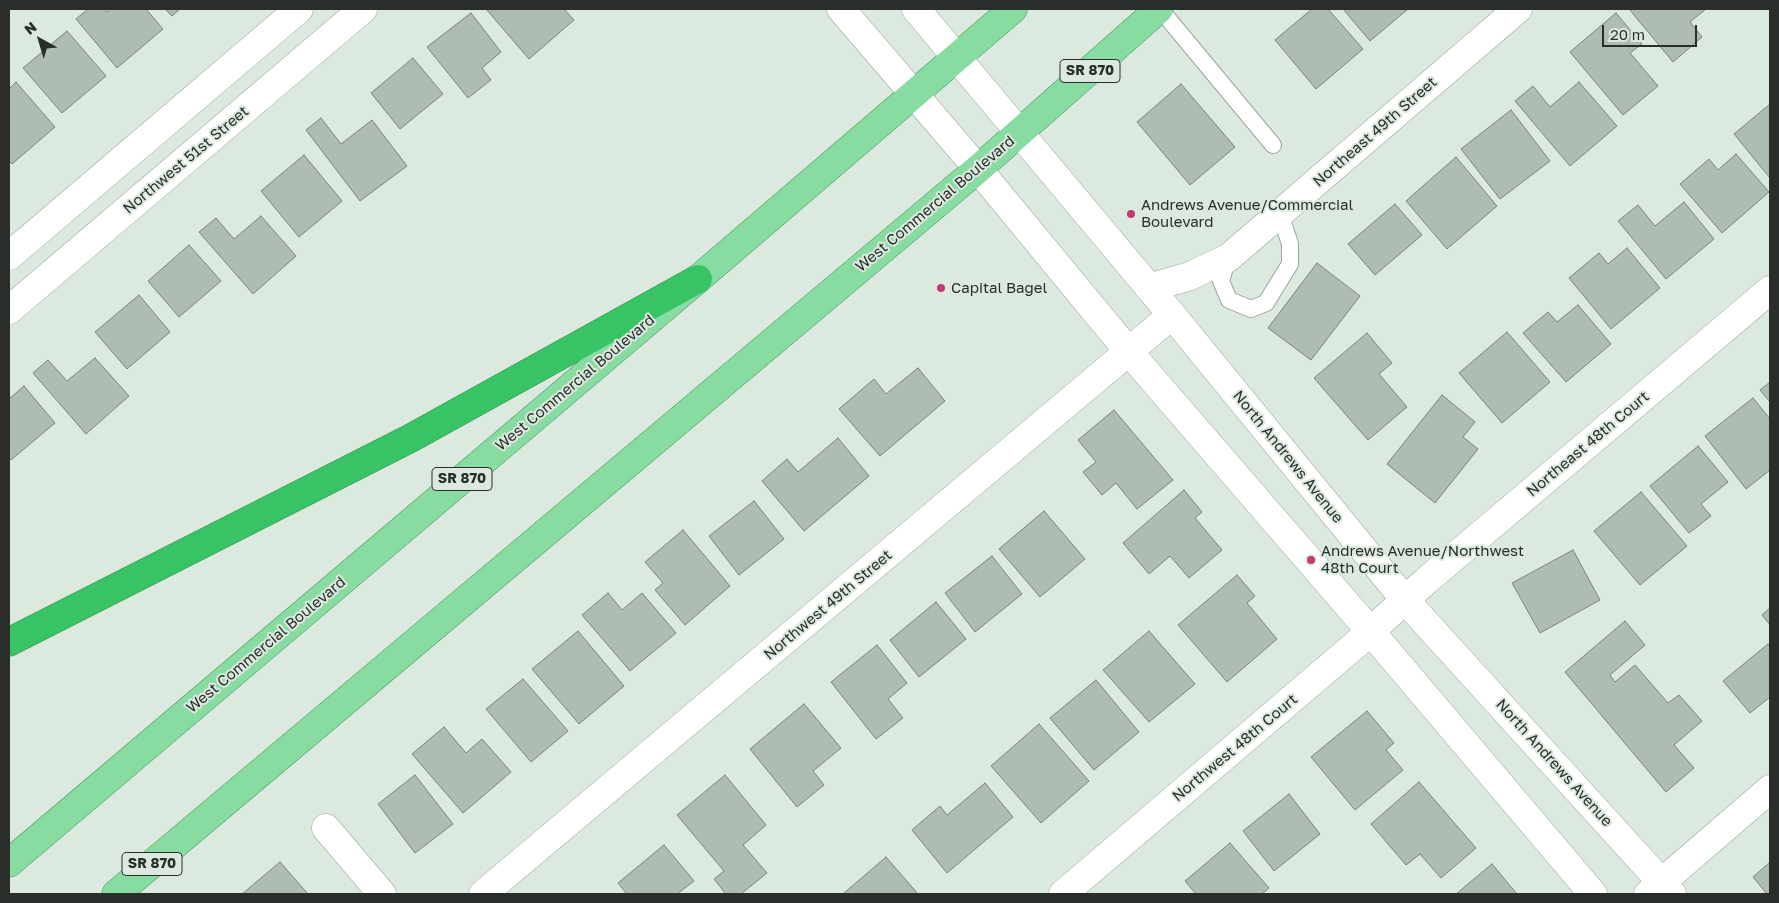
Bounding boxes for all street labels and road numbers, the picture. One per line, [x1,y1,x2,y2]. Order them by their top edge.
road number: SR 870 [1060,59,1120,82]
street label: Northeast 49th Street [1309,73,1441,191]
street label: Northwest 51st Street [120,102,252,218]
street label: West Commercial Boulevard [852,132,1018,276]
street label: West Commercial Boulevard [492,311,658,455]
street label: North Andrews Avenue [1229,387,1347,527]
street label: Northeast 48th Court [1523,387,1653,501]
road number: SR 870 [432,468,492,490]
street label: Northwest 49th Street [760,546,896,664]
street label: West Commercial Boulevard [183,573,349,717]
street label: Northwest 48th Court [1169,690,1301,806]
street label: North Andrews Avenue [1492,696,1616,830]
road number: SR 870 [122,852,182,876]

